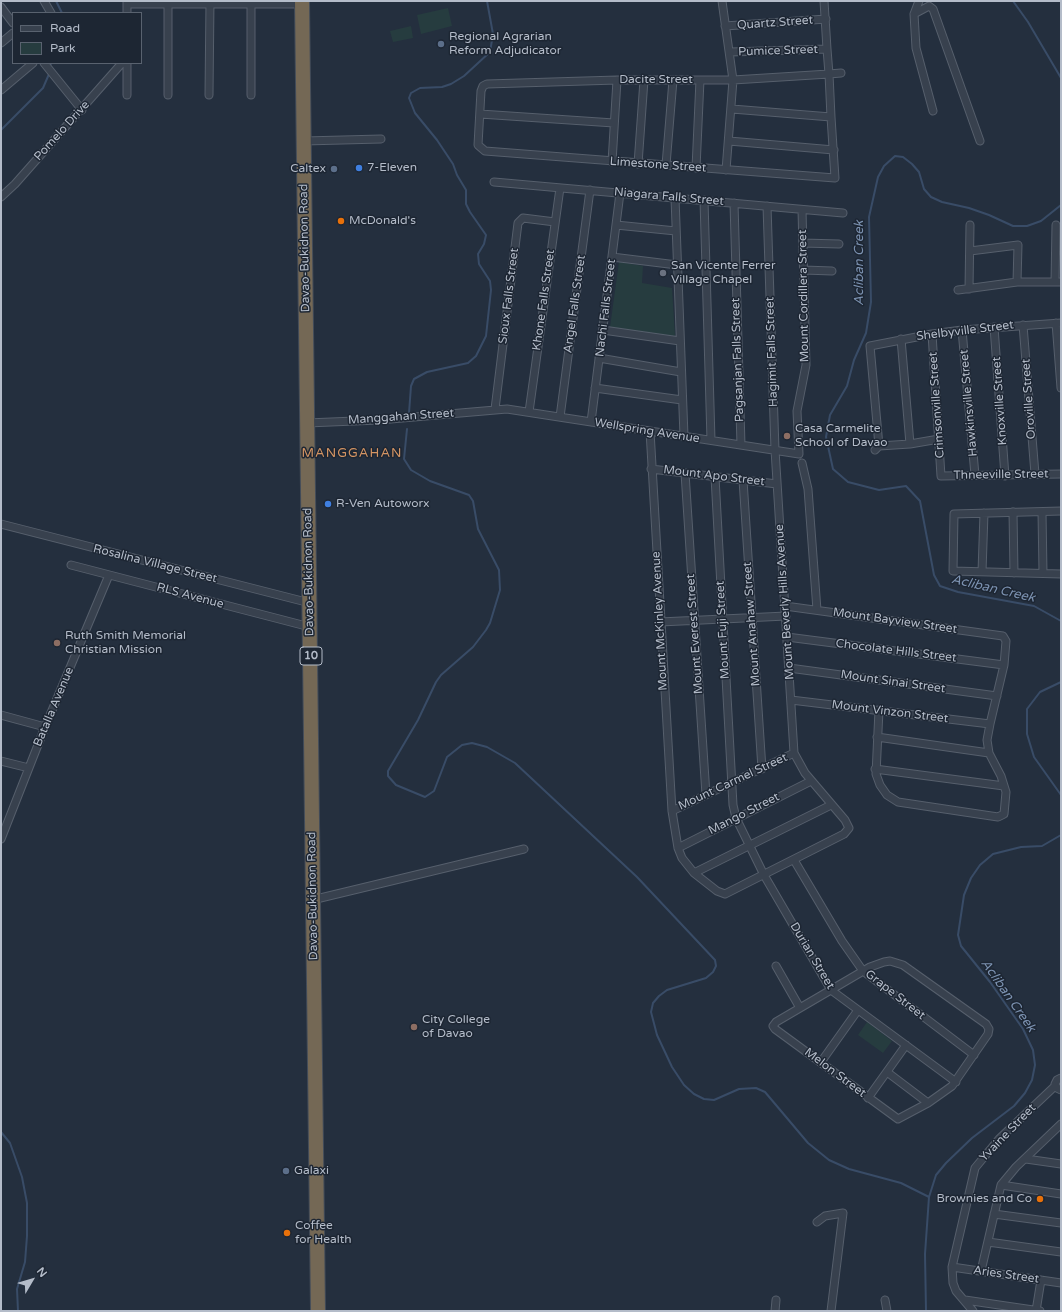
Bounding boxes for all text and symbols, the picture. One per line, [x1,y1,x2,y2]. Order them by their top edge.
legend [12,12,142,64]
street label: Quartz Street [736,13,814,33]
text: Road [50,21,80,35]
place label: Regional Agrarian Reform Adjudicator [449,30,561,58]
marker: Regional Agrarian Reform Adjudicator [436,39,446,49]
text: Park [50,41,76,55]
street label: Pumice Street [738,42,818,60]
street label: Dacite Street [619,73,693,87]
street label: Pomelo Drive [31,98,93,164]
street label: Limestone Street [609,154,707,176]
place label: 7-Eleven [367,161,417,175]
place label: Caltex [290,162,326,176]
marker: 7-Eleven [354,163,364,173]
marker: Caltex [329,164,339,174]
street label: Davao-Bukidnon Road [297,184,313,312]
street label: Niagara Falls Street [613,185,725,209]
place label: McDonald's [349,214,416,228]
marker: McDonald's [336,216,346,226]
water label: Acliban Creek [852,220,868,306]
street label: Mount Cordillera Street [796,229,812,363]
street label: Sioux Falls Street [496,247,522,345]
street label: Khone Falls Street [530,248,558,352]
street label: Angel Falls Street [561,254,589,354]
street label: Nachi Falls Street [593,258,619,358]
place label: San Vicente Ferrer Village Chapel [671,259,775,287]
marker: San Vicente Ferrer Village Chapel [658,268,668,278]
street label: Hagimit Falls Street [763,297,781,407]
street label: Pagsanjan Falls Street [729,298,747,422]
street label: Shelbyville Street [916,318,1014,344]
street label: Hawkinsville Street [957,349,981,457]
street label: Crimsonville Street [926,351,948,459]
street label: Knoxville Street [990,356,1010,446]
street label: Oroville Street [1019,358,1039,440]
street label: Manggahan Street [347,406,455,428]
street label: Wellspring Avenue [593,416,701,446]
place label: Casa Carmelite School of Davao [795,422,888,450]
marker: Casa Carmelite School of Davao [782,431,792,441]
district label: MANGGAHAN [301,446,403,462]
street label: Mount Apo Street [662,463,766,489]
street label: Thneeville Street [953,467,1049,483]
place label: R-Ven Autoworx [336,497,430,511]
marker: R-Ven Autoworx [323,499,333,509]
street label: Davao-Bukidnon Road [301,508,317,636]
street label: Mount Beverly Hills Avenue [772,524,798,680]
street label: Rosalina Village Street [92,542,218,586]
street label: Mount McKinley Avenue [649,551,671,691]
street label: Mount Anahaw Street [740,561,764,687]
water label: Acliban Creek [950,572,1036,606]
street label: Mount Everest Street [684,573,706,695]
street label: RLS Avenue [155,580,225,612]
street label: Mount Fuji Street [713,580,733,680]
street label: Mount Bayview Street [832,605,958,637]
place label: Ruth Smith Memorial Christian Mission [65,629,186,657]
street label: Chocolate Hills Street [835,636,957,666]
marker: Ruth Smith Memorial Christian Mission [52,638,62,648]
road number: 10 [300,647,322,665]
street label: Batalla Avenue [31,665,77,749]
street label: Mount Sinai Street [840,668,946,696]
street label: Mount Vinzon Street [831,698,949,726]
street label: Mount Carmel Street [676,750,790,814]
street label: Mango Street [706,790,782,838]
street label: Davao-Bukidnon Road [305,832,321,960]
street label: Durian Street [786,920,838,992]
water label: Acliban Creek [977,957,1039,1035]
street label: Grape Street [862,967,928,1023]
place label: City College of Davao [422,1013,490,1041]
marker: City College of Davao [409,1022,419,1032]
street label: Melon Street [801,1045,869,1101]
street label: Yvaine Street [977,1101,1039,1165]
place label: Galaxi [294,1164,329,1178]
marker: Galaxi [281,1166,291,1176]
place label: Brownies and Co [936,1192,1032,1206]
marker: Brownies and Co [1035,1194,1045,1204]
place label: Coffee for Health [295,1219,352,1247]
marker: Coffee for Health [282,1228,292,1238]
north arrow [12,1260,52,1300]
street label: Aries Street [972,1263,1040,1287]
text: N [34,1265,50,1280]

